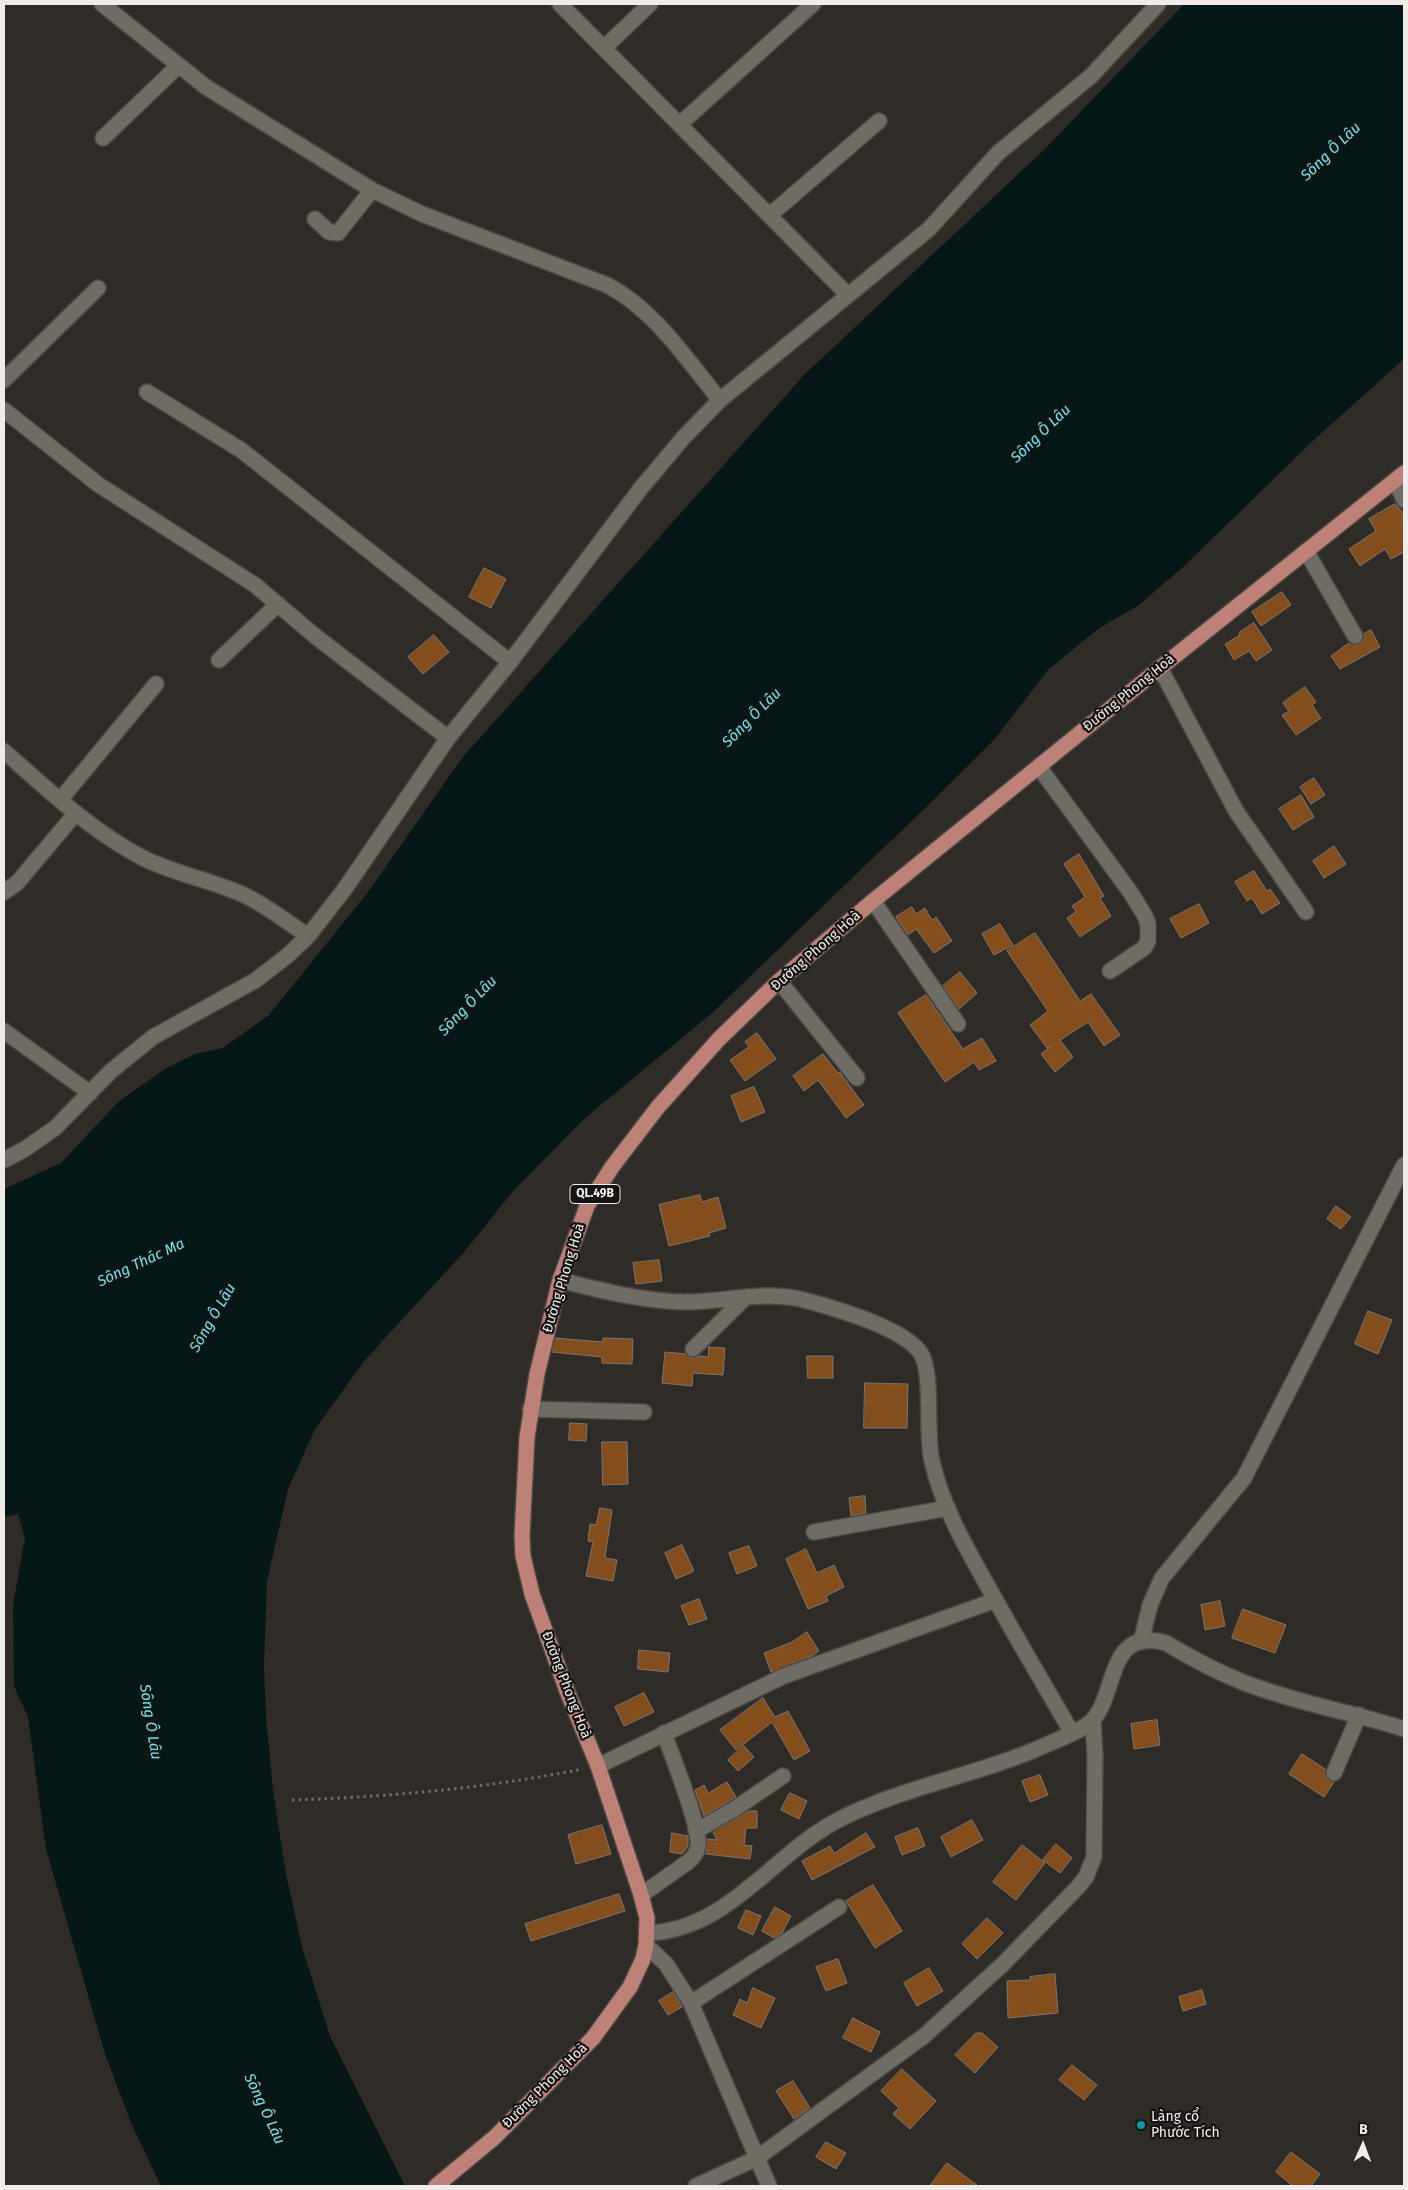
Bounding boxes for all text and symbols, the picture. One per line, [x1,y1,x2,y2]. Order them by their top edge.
water label: Sông Ô Lâu [1297,119,1365,185]
water label: Sông Ô Lâu [1007,401,1075,467]
street label: Đường Phong Hoà [1080,651,1178,735]
water label: Sông Ô Lâu [719,685,785,751]
street label: Đường Phong Hoà [768,907,864,995]
water label: Sông Ô Lâu [435,972,501,1040]
road number: QL.49B [570,1184,620,1204]
street label: Đường Phong Hoà [539,1221,589,1335]
water label: Sông Thác Ma [95,1235,187,1291]
water label: Sông Ô Lâu [186,1280,240,1356]
street label: Đường Phong Hoà [538,1629,594,1741]
water label: Sông Ô Lâu [135,1683,165,1761]
street label: Đường Phong Hoà [499,2040,591,2132]
water label: Sông Ô Lâu [240,2071,288,2147]
place label: Làng cổ Phước Tích [1151,2109,1220,2142]
marker: Làng cổ Phước Tích [1135,2119,1147,2131]
north arrow [1338,2120,1388,2170]
text: B [1359,2121,1368,2138]

